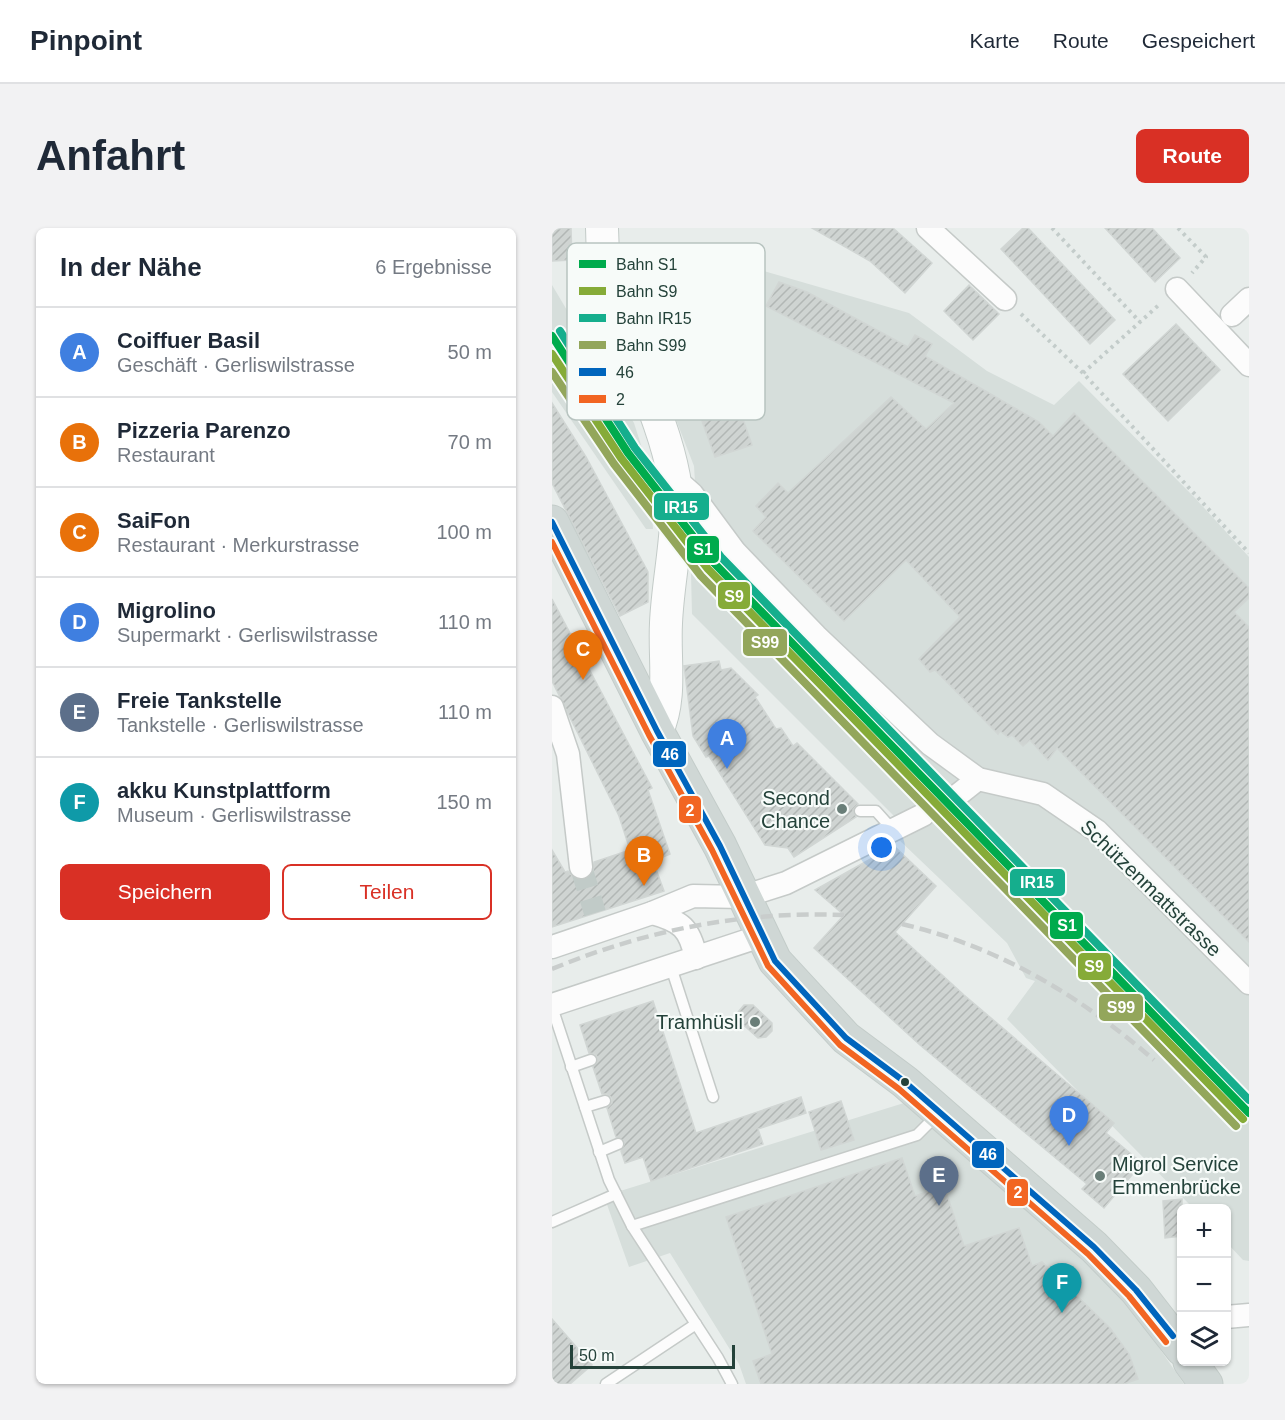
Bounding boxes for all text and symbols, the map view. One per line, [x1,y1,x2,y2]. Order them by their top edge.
text: Pinpoint [30,25,142,56]
text: Karte [970,29,1020,52]
text: Route [1053,29,1109,52]
text: Gespeichert [1142,29,1255,52]
button: Route [1136,129,1249,183]
text: Anfahrt [36,132,185,179]
legend [567,243,765,420]
text: In der Nähe [60,252,202,282]
text: 6 Ergebnisse [375,256,492,278]
text: Bahn S1 [616,256,677,273]
text: Bahn S9 [616,283,677,300]
text: Bahn IR15 [616,310,692,327]
text: Coiffuer Basil [117,328,260,353]
text: Bahn S99 [616,337,686,354]
text: A [72,341,87,363]
text: 50 m [448,341,492,363]
text: Geschäft · Gerliswilstrasse [117,354,355,376]
text: 46 [616,364,634,381]
text: 2 [616,391,625,408]
text: Pizzeria Parenzo [117,418,291,443]
text: B [72,431,87,453]
text: 70 m [448,431,492,453]
text: Restaurant [117,444,215,466]
line badge: IR15 [653,492,710,521]
text: IR15 [664,499,698,516]
text: SaiFon [117,508,190,533]
text: C [72,521,87,543]
text: 100 m [436,521,492,543]
text: Restaurant · Merkurstrasse [117,534,359,556]
line badge: S1 [686,535,720,564]
text: S1 [693,541,713,558]
line badge: S9 [717,581,751,610]
text: S9 [724,588,744,605]
text: Migrolino [117,598,216,623]
text: D [72,611,87,633]
text: 110 m [438,611,492,633]
text: Supermarkt · Gerliswilstrasse [117,624,378,646]
line badge: S99 [742,628,788,657]
pin: C [564,630,603,680]
text: S99 [751,634,779,651]
text: Freie Tankstelle [117,688,282,713]
text: E [73,701,86,723]
text: 110 m [438,701,492,723]
text: Tankstelle · Gerliswilstrasse [117,714,364,736]
pin: A [708,720,747,769]
line badge: 46 [652,740,687,768]
text: 46 [661,746,679,763]
text: akku Kunstplattform [117,778,331,803]
place label: Second Chance [761,787,830,832]
text: F [73,791,86,813]
text: 150 m [436,791,492,813]
line badge: 2 [678,795,702,824]
text: 2 [686,802,695,819]
marker: Second Chance [835,802,849,816]
text: Museum · Gerliswilstrasse [117,804,351,826]
street label: Schützenmattstrasse [1076,815,1226,961]
your location [867,833,896,862]
pin: B [624,836,664,886]
button: Speichern [60,864,270,920]
button: Teilen [282,864,492,920]
line badge: IR15 [1009,868,1066,897]
text: IR15 [1020,874,1054,891]
line badge: S1 [1049,911,1084,940]
text: S1 [1057,917,1077,934]
line badge: S9 [1077,952,1112,981]
text: S9 [1084,958,1104,975]
line badge: S99 [1098,993,1144,1022]
text: S99 [1107,999,1135,1016]
place label: Tramhüsli [656,1011,743,1033]
marker: Tramhüsli [748,1015,762,1029]
unlabelled marker [899,1076,911,1088]
pin: D [1050,1096,1088,1146]
line badge: 46 [971,1140,1005,1169]
text: 46 [979,1146,997,1163]
place label: Migrol Service Emmenbrücke [1112,1153,1241,1198]
pin: E [920,1156,958,1206]
marker: Migrol Service Emmenbrücke [1093,1169,1107,1183]
line badge: 2 [1006,1178,1029,1207]
text: 2 [1014,1184,1023,1201]
map controls [1177,1204,1231,1366]
button: + [1177,1204,1231,1258]
button: − [1177,1258,1231,1312]
pin: F [1042,1264,1082,1313]
button: layers [1177,1312,1231,1366]
scale bar [570,1342,735,1370]
text: 50 m [579,1347,615,1364]

